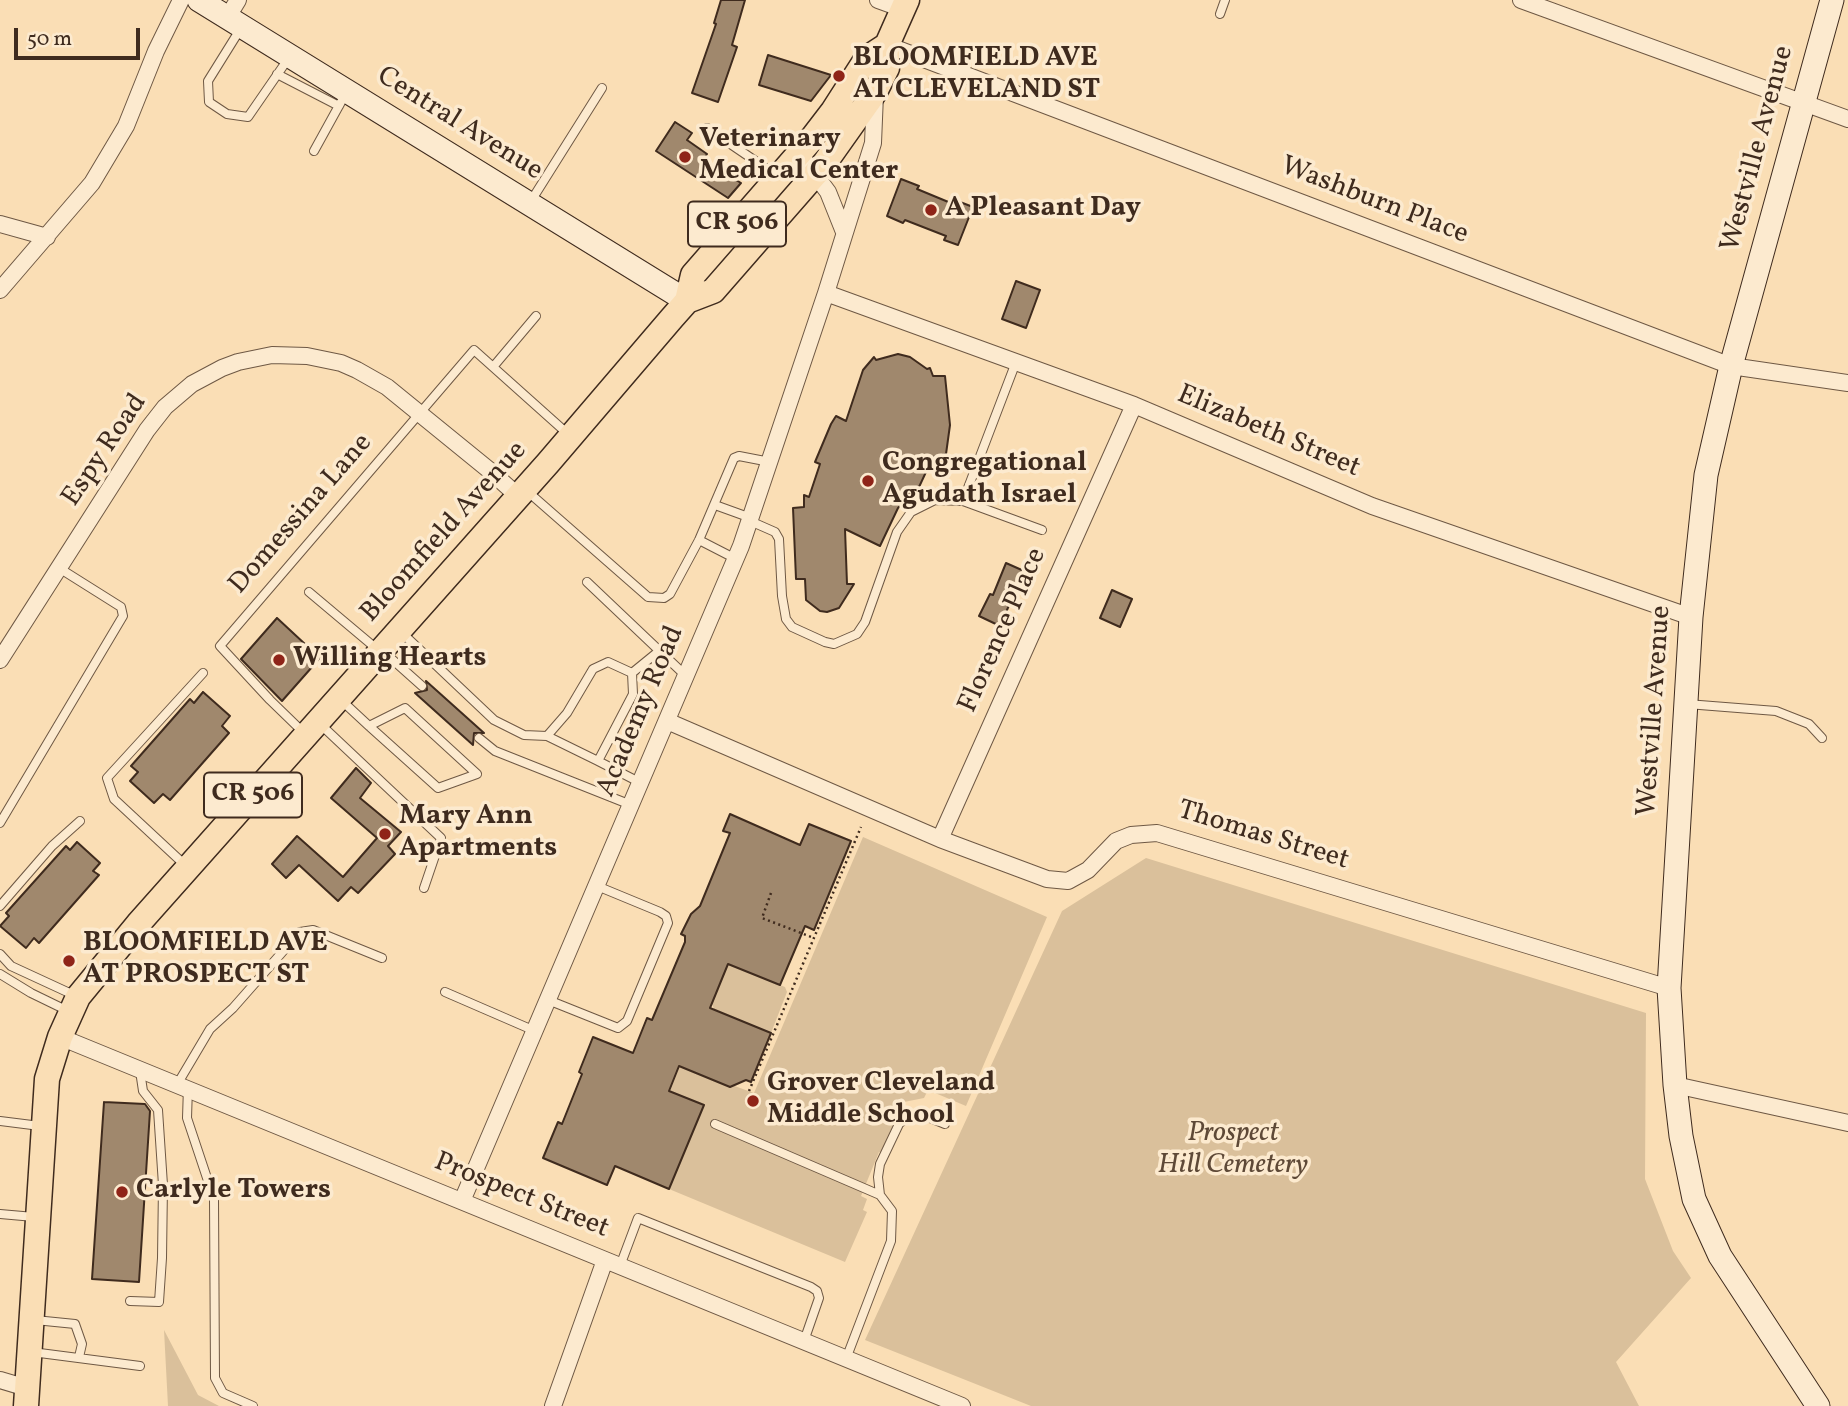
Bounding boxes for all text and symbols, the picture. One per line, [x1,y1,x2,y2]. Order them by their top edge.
scale bar [18,14,144,58]
text: 50 m [27,25,72,54]
place label: BLOOMFIELD AVE AT CLEVELAND ST [853,43,1100,109]
street label: Westville Avenue [1715,43,1803,255]
street label: Central Avenue [370,61,548,189]
marker: BLOOMFIELD AVE AT CLEVELAND ST [831,68,847,84]
place label: Veterinary Medical Center [699,124,898,190]
marker: Veterinary Medical Center [677,149,693,165]
street label: Washburn Place [1275,151,1473,253]
place label: A Pleasant Day [945,193,1141,227]
road number: CR 506 [688,202,786,246]
marker: A Pleasant Day [923,202,939,218]
street label: Elizabeth Street [1171,379,1365,487]
street label: Espy Road [56,388,156,514]
street label: Domessina Lane [223,428,381,602]
street label: Bloomfield Avenue [355,435,535,631]
place label: Congregational Agudath Israel [882,448,1087,514]
marker: Congregational Agudath Israel [860,473,876,489]
street label: Florence Place [953,544,1055,718]
street label: Westville Avenue [1632,604,1680,818]
street label: Academy Road [591,622,693,802]
place label: Willing Hearts [293,643,486,677]
marker: Willing Hearts [271,652,287,668]
road number: CR 506 [204,772,302,818]
street label: Thomas Street [1173,795,1353,879]
place label: Mary Ann Apartments [399,801,557,867]
marker: Mary Ann Apartments [377,826,393,842]
place label: BLOOMFIELD AVE AT PROSPECT ST [83,928,328,994]
marker: BLOOMFIELD AVE AT PROSPECT ST [61,953,77,969]
place label: Grover Cleveland Middle School [767,1068,995,1134]
marker: Grover Cleveland Middle School [745,1093,761,1109]
park label: Prospect Hill Cemetery [1158,1118,1308,1184]
street label: Prospect Street [429,1147,613,1247]
place label: Carlyle Towers [136,1175,331,1209]
marker: Carlyle Towers [114,1184,130,1200]

